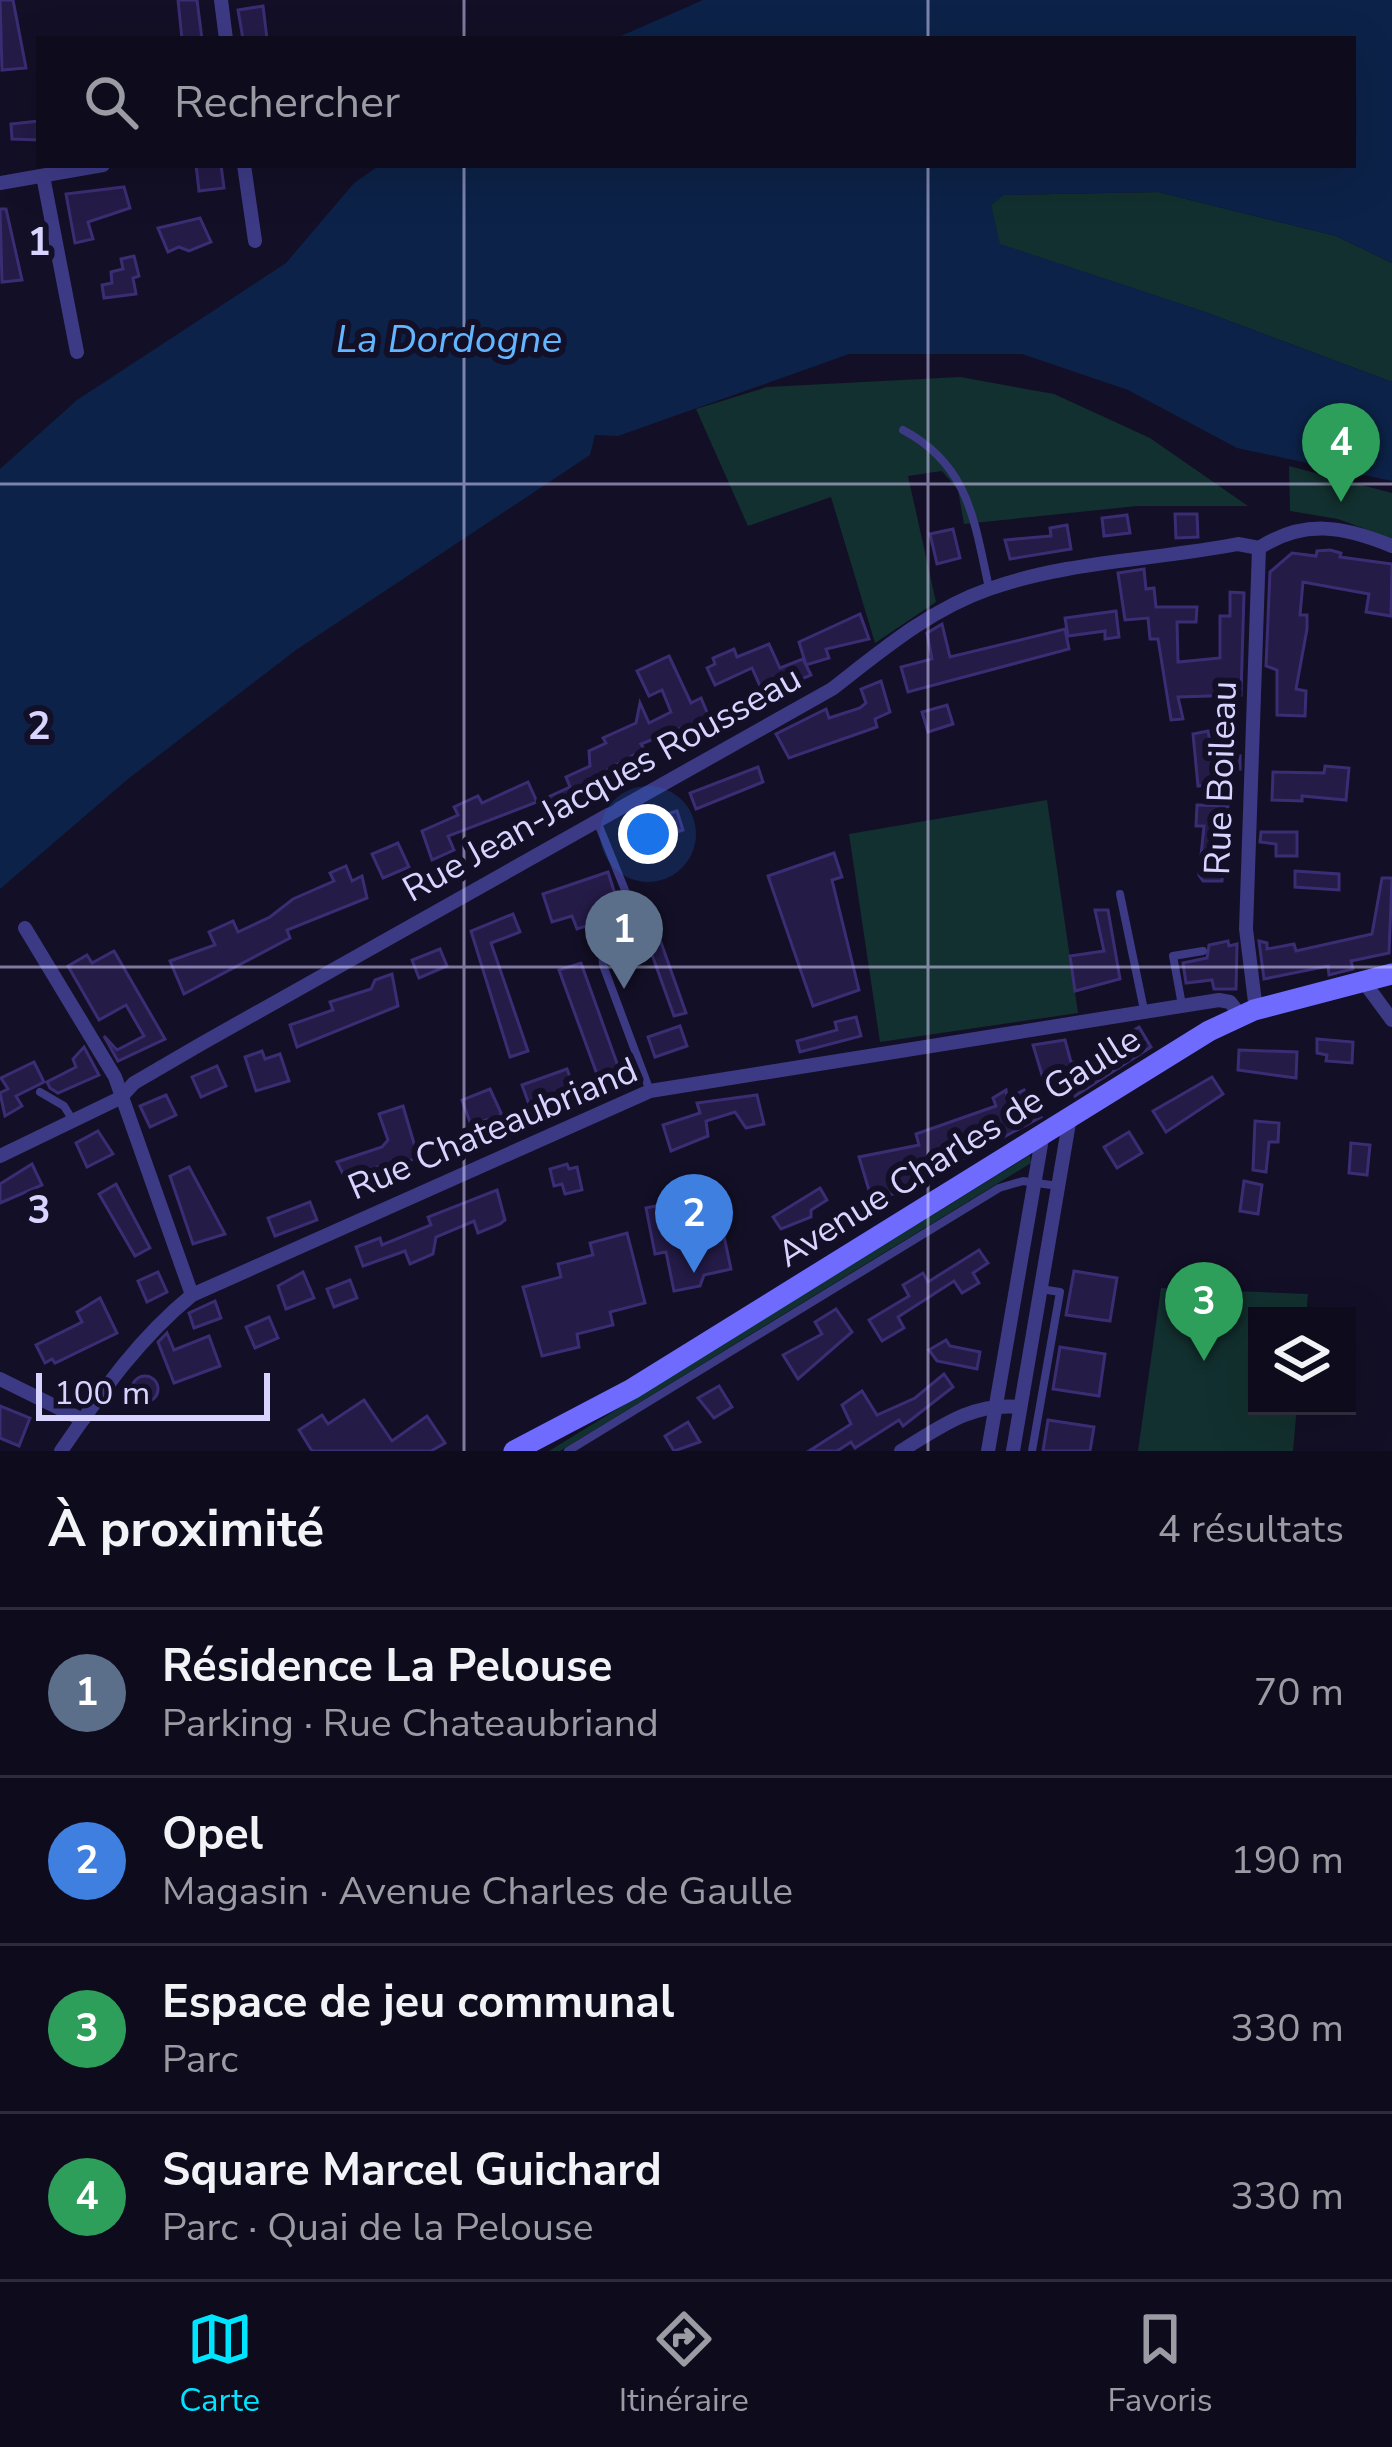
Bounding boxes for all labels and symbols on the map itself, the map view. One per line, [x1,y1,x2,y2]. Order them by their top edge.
text: 1 [27,216,51,269]
water label: La Dordogne [336,313,562,366]
pin: 4 [1302,403,1380,502]
street label: Rue Jean-Jacques Rousseau [394,654,810,914]
street label: Rue Boileau [1193,680,1249,876]
text: 2 [27,700,51,753]
your location [618,804,678,864]
pin: 1 [585,890,663,989]
street label: Avenue Charles de Gaulle [768,1015,1150,1279]
street label: Rue Chateaubriand [341,1046,645,1212]
pin: 2 [655,1174,733,1273]
text: 3 [27,1184,51,1237]
pin: 3 [1165,1262,1243,1361]
scale bar [36,1367,270,1420]

